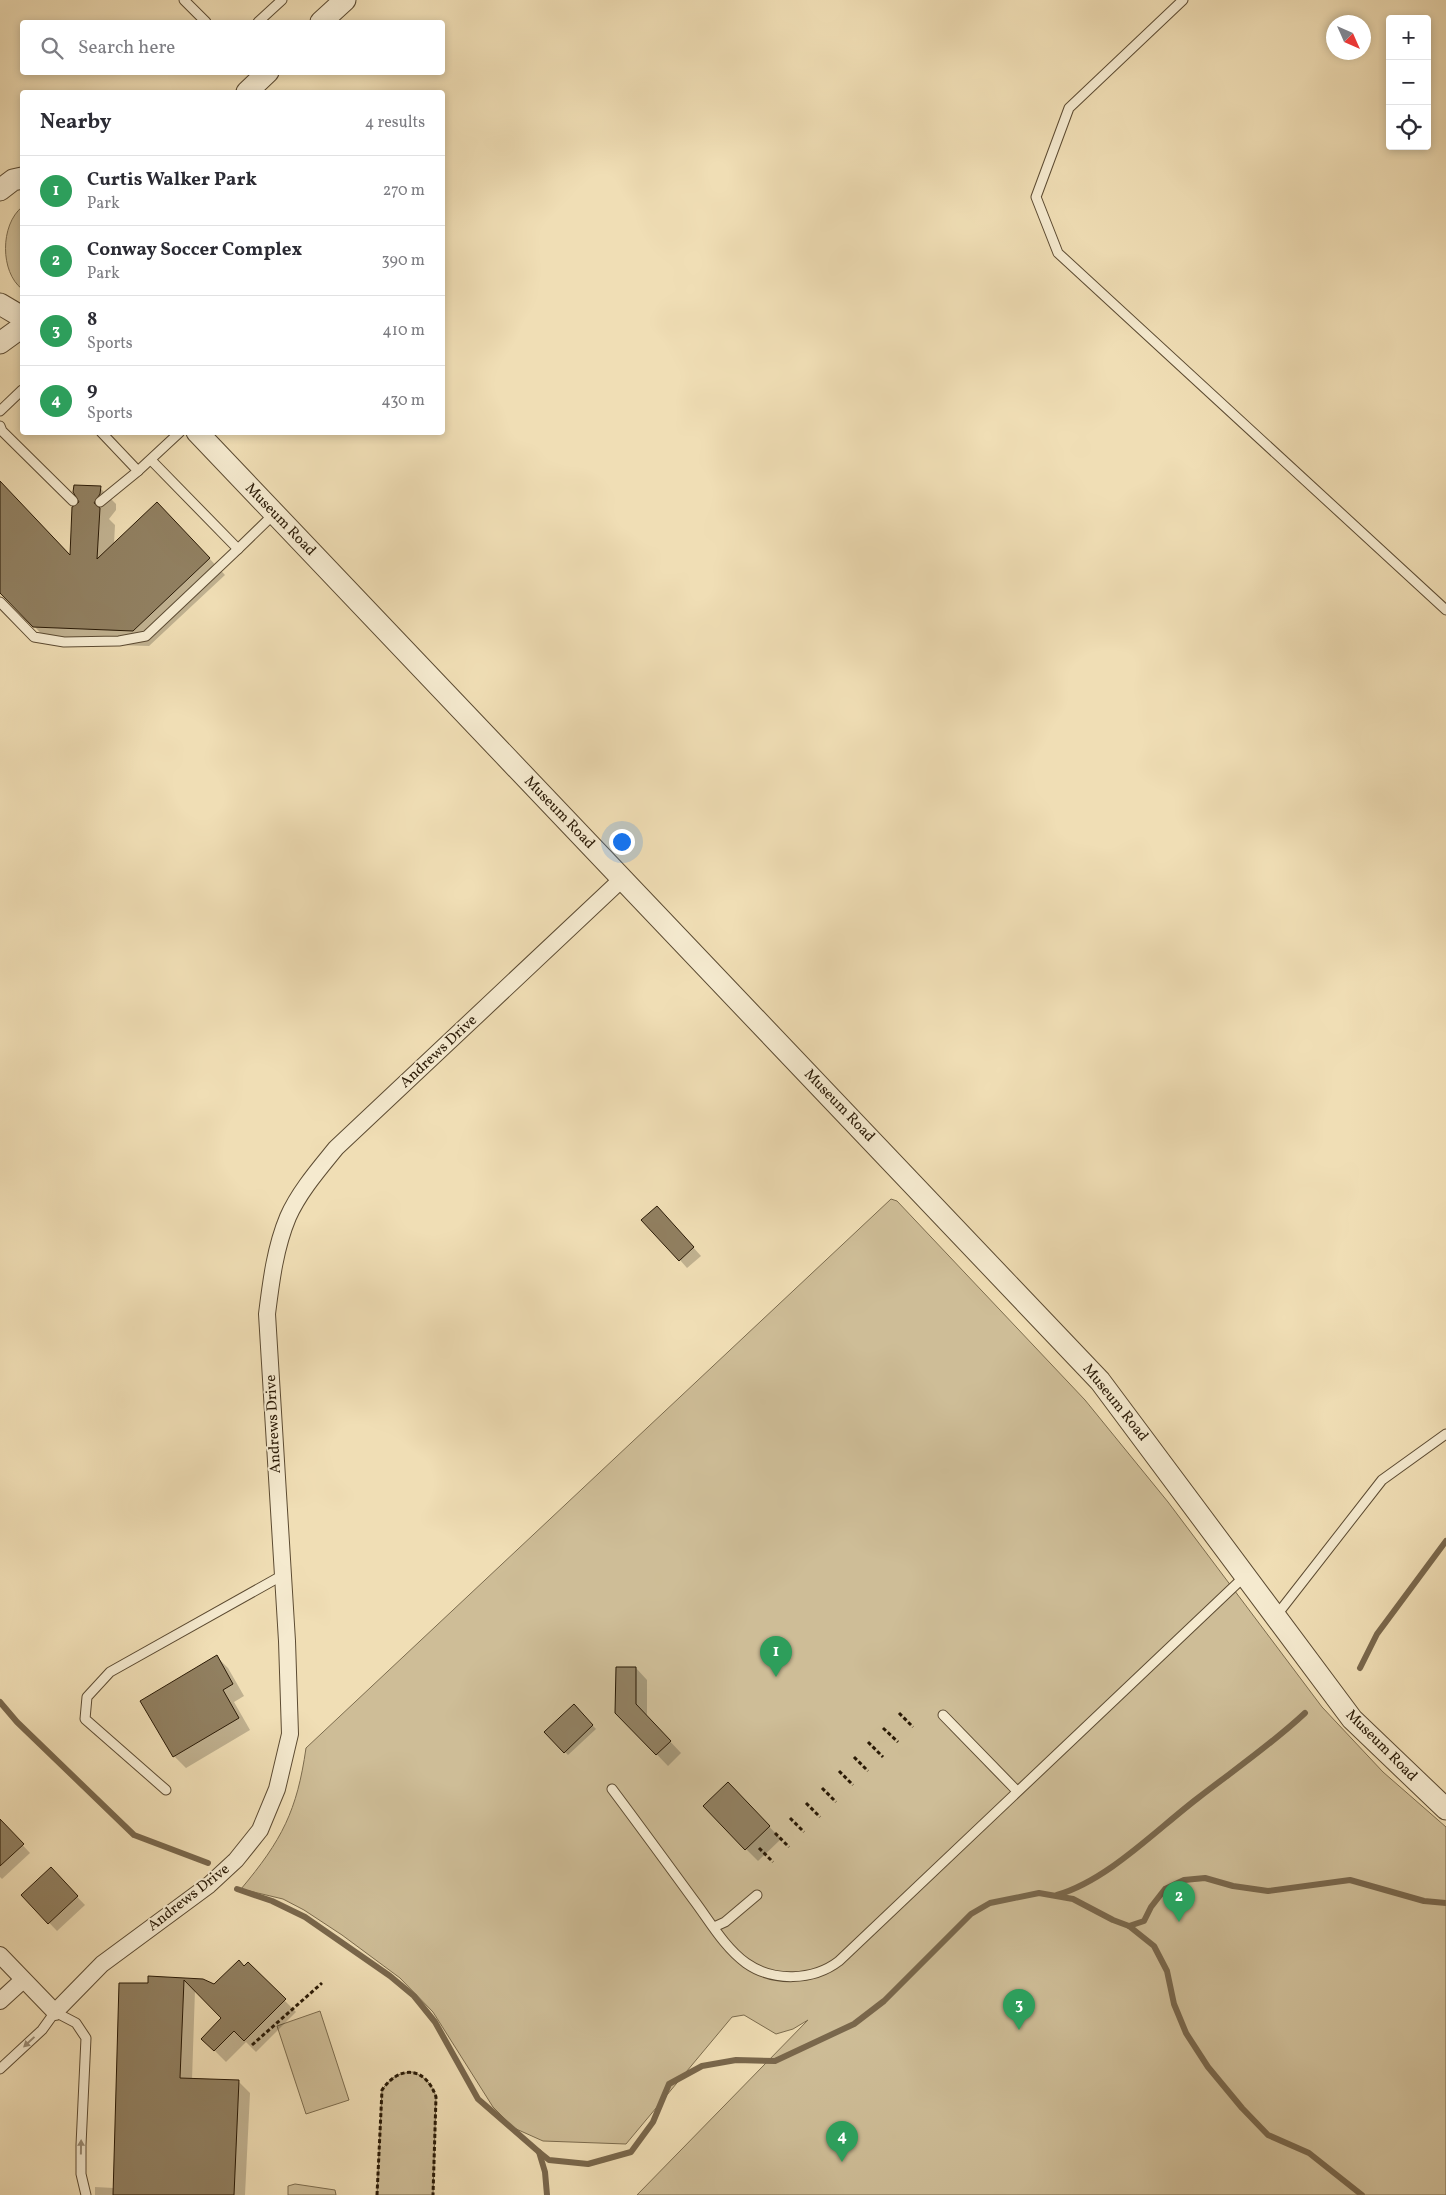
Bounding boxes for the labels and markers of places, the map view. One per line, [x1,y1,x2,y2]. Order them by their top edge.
pin: 1 [760,1636,792,1677]
pin: 2 [1163,1881,1195,1922]
pin: 3 [1003,1989,1035,2030]
pin: 4 [826,2121,858,2162]

